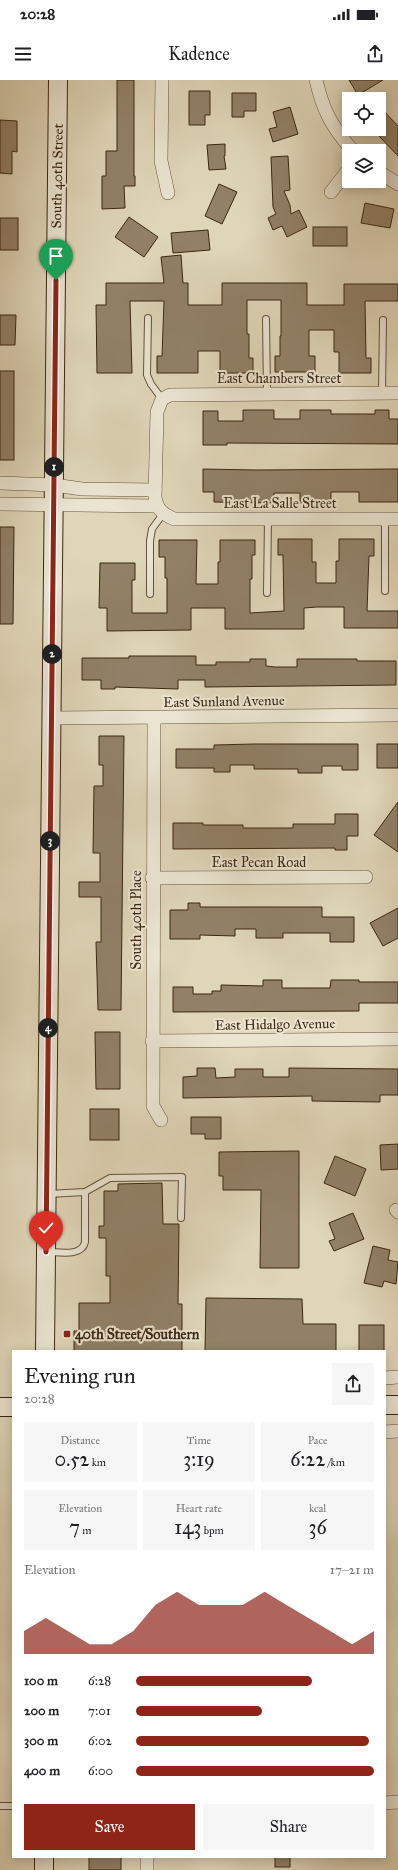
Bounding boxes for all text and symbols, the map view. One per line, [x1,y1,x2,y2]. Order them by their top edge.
text: 20:28 [20,5,55,23]
icon: menu [12,43,34,65]
text: Kadence [168,43,230,65]
icon: share [364,43,386,65]
map controls [342,92,386,188]
button: locate [342,92,386,136]
street label: South 40th Street [48,123,67,229]
button: layers [342,144,386,188]
pin [39,239,73,280]
icon: arrive [45,245,67,267]
street label: East Chambers Street [217,370,341,387]
pin: 1 [44,457,64,477]
text: 1 [52,460,56,473]
street label: East La Salle Street [223,495,337,512]
pin: 2 [42,644,62,664]
text: 2 [49,647,55,660]
street label: East Sunland Avenue [163,692,285,711]
pin: 3 [40,831,60,851]
text: 3 [48,834,52,847]
street label: East Pecan Road [212,854,306,871]
street label: South 40th Place [128,870,145,970]
street label: East Hidalgo Avenue [215,1015,336,1034]
pin: 4 [38,1018,58,1038]
text: 4 [45,1021,51,1034]
pin [29,1211,63,1252]
icon: check [35,1217,57,1239]
place label: 40th Street/Southern [75,1326,200,1344]
marker: 40th Street/Southern [62,1329,72,1339]
text: Evening run [24,1362,136,1389]
button: share [332,1363,374,1405]
text: 20:28 [24,1391,55,1407]
text: Distance [61,1434,100,1447]
text: Time [187,1434,211,1447]
text: Pace [308,1434,328,1447]
text: 0.52 [55,1447,89,1471]
text: 3:19 [183,1447,215,1471]
text: 6:22 [290,1447,325,1471]
text: km [89,1456,106,1469]
text: /km [325,1456,345,1469]
text: Elevation [58,1502,102,1515]
text: Heart rate [176,1502,222,1515]
text: kcal [309,1502,326,1515]
text: 7 [69,1515,80,1539]
text: 143 [174,1515,201,1539]
text: 36 [309,1515,327,1539]
text: m [80,1524,91,1537]
text: bpm [201,1524,224,1537]
text: Elevation [24,1562,76,1578]
text: 17–21 m [330,1562,374,1578]
text: 100 m [24,1673,58,1689]
text: 6:28 [88,1673,111,1689]
text: 200 m [24,1703,59,1719]
text: 7:01 [88,1703,111,1719]
text: 300 m [24,1733,58,1749]
text: 6:02 [88,1733,112,1749]
text: 400 m [24,1763,60,1779]
text: 6:00 [88,1763,113,1779]
button: Save [24,1804,195,1850]
button: Share [203,1804,374,1850]

